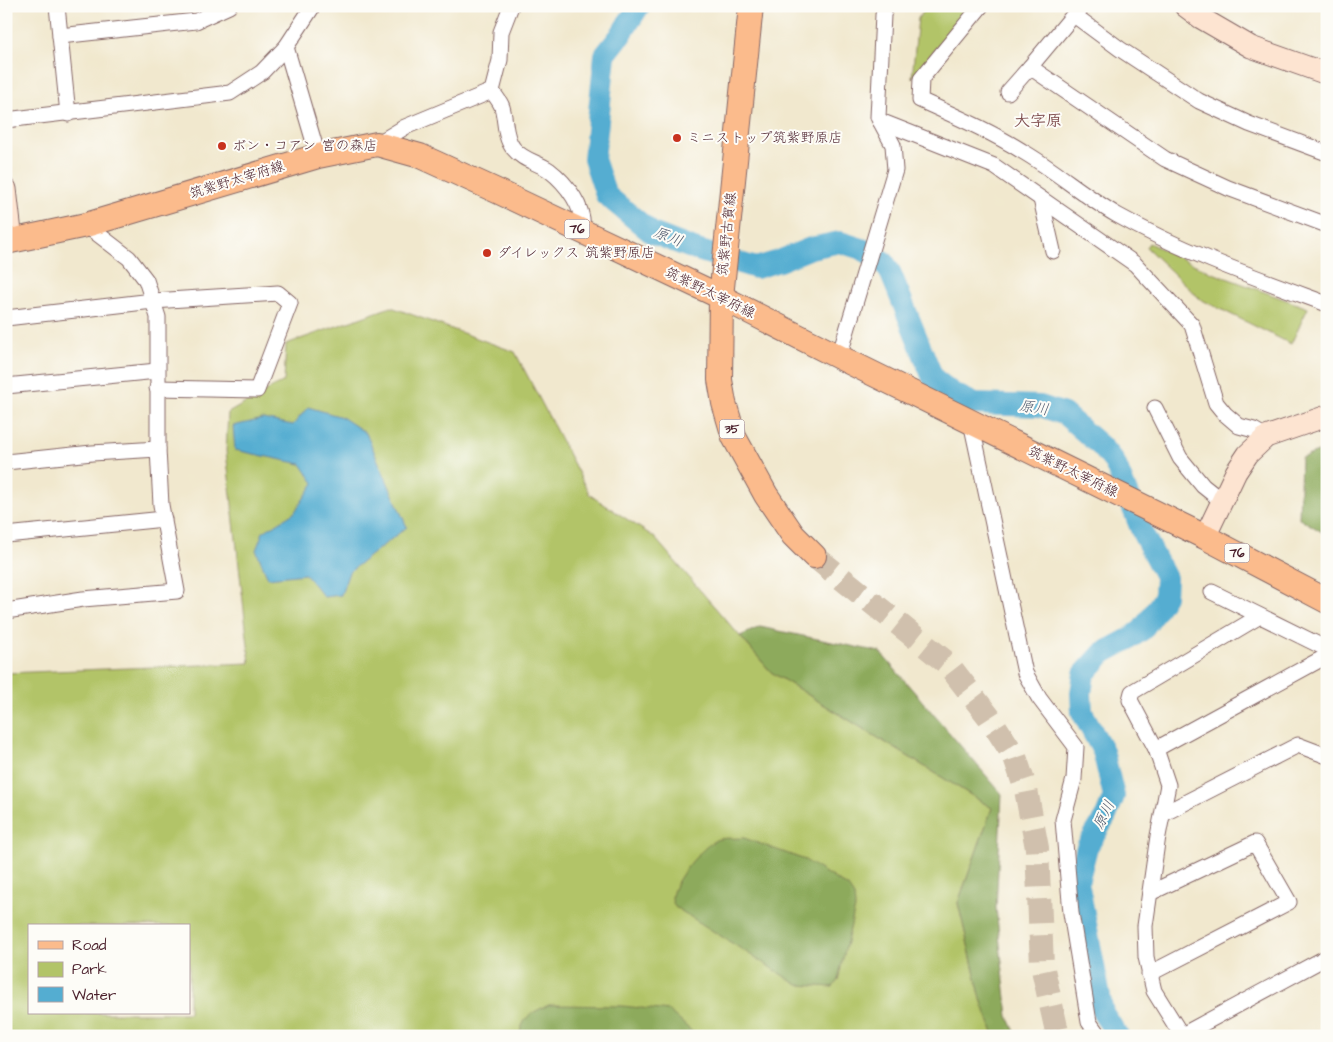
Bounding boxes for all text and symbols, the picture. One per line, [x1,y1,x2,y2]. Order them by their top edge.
district label: 大字原 [1014,110,1062,132]
place label: ミニストップ筑紫野原店 [687,128,842,148]
marker: ミニストップ筑紫野原店 [671,132,683,144]
place label: ボン・コアン 宮の森店 [232,136,378,156]
marker: ボン・コアン 宮の森店 [216,140,228,152]
street label: 筑紫野太宰府線 [187,156,287,204]
street label: 筑紫野古賀線 [713,191,741,277]
road number: 76 [564,220,590,238]
water label: 原川 [650,222,686,252]
place label: ダイレックス 筑紫野原店 [497,243,655,263]
marker: ダイレックス 筑紫野原店 [481,247,493,259]
street label: 筑紫野太宰府線 [662,263,758,323]
water label: 原川 [1018,396,1050,420]
road number: 35 [720,419,744,438]
street label: 筑紫野太宰府線 [1025,442,1121,502]
road number: 76 [1224,544,1250,562]
water label: 原川 [1088,797,1120,833]
legend [28,924,190,1014]
text: Road [72,935,107,956]
text: Park [72,959,107,980]
text: Water [72,985,116,1006]

